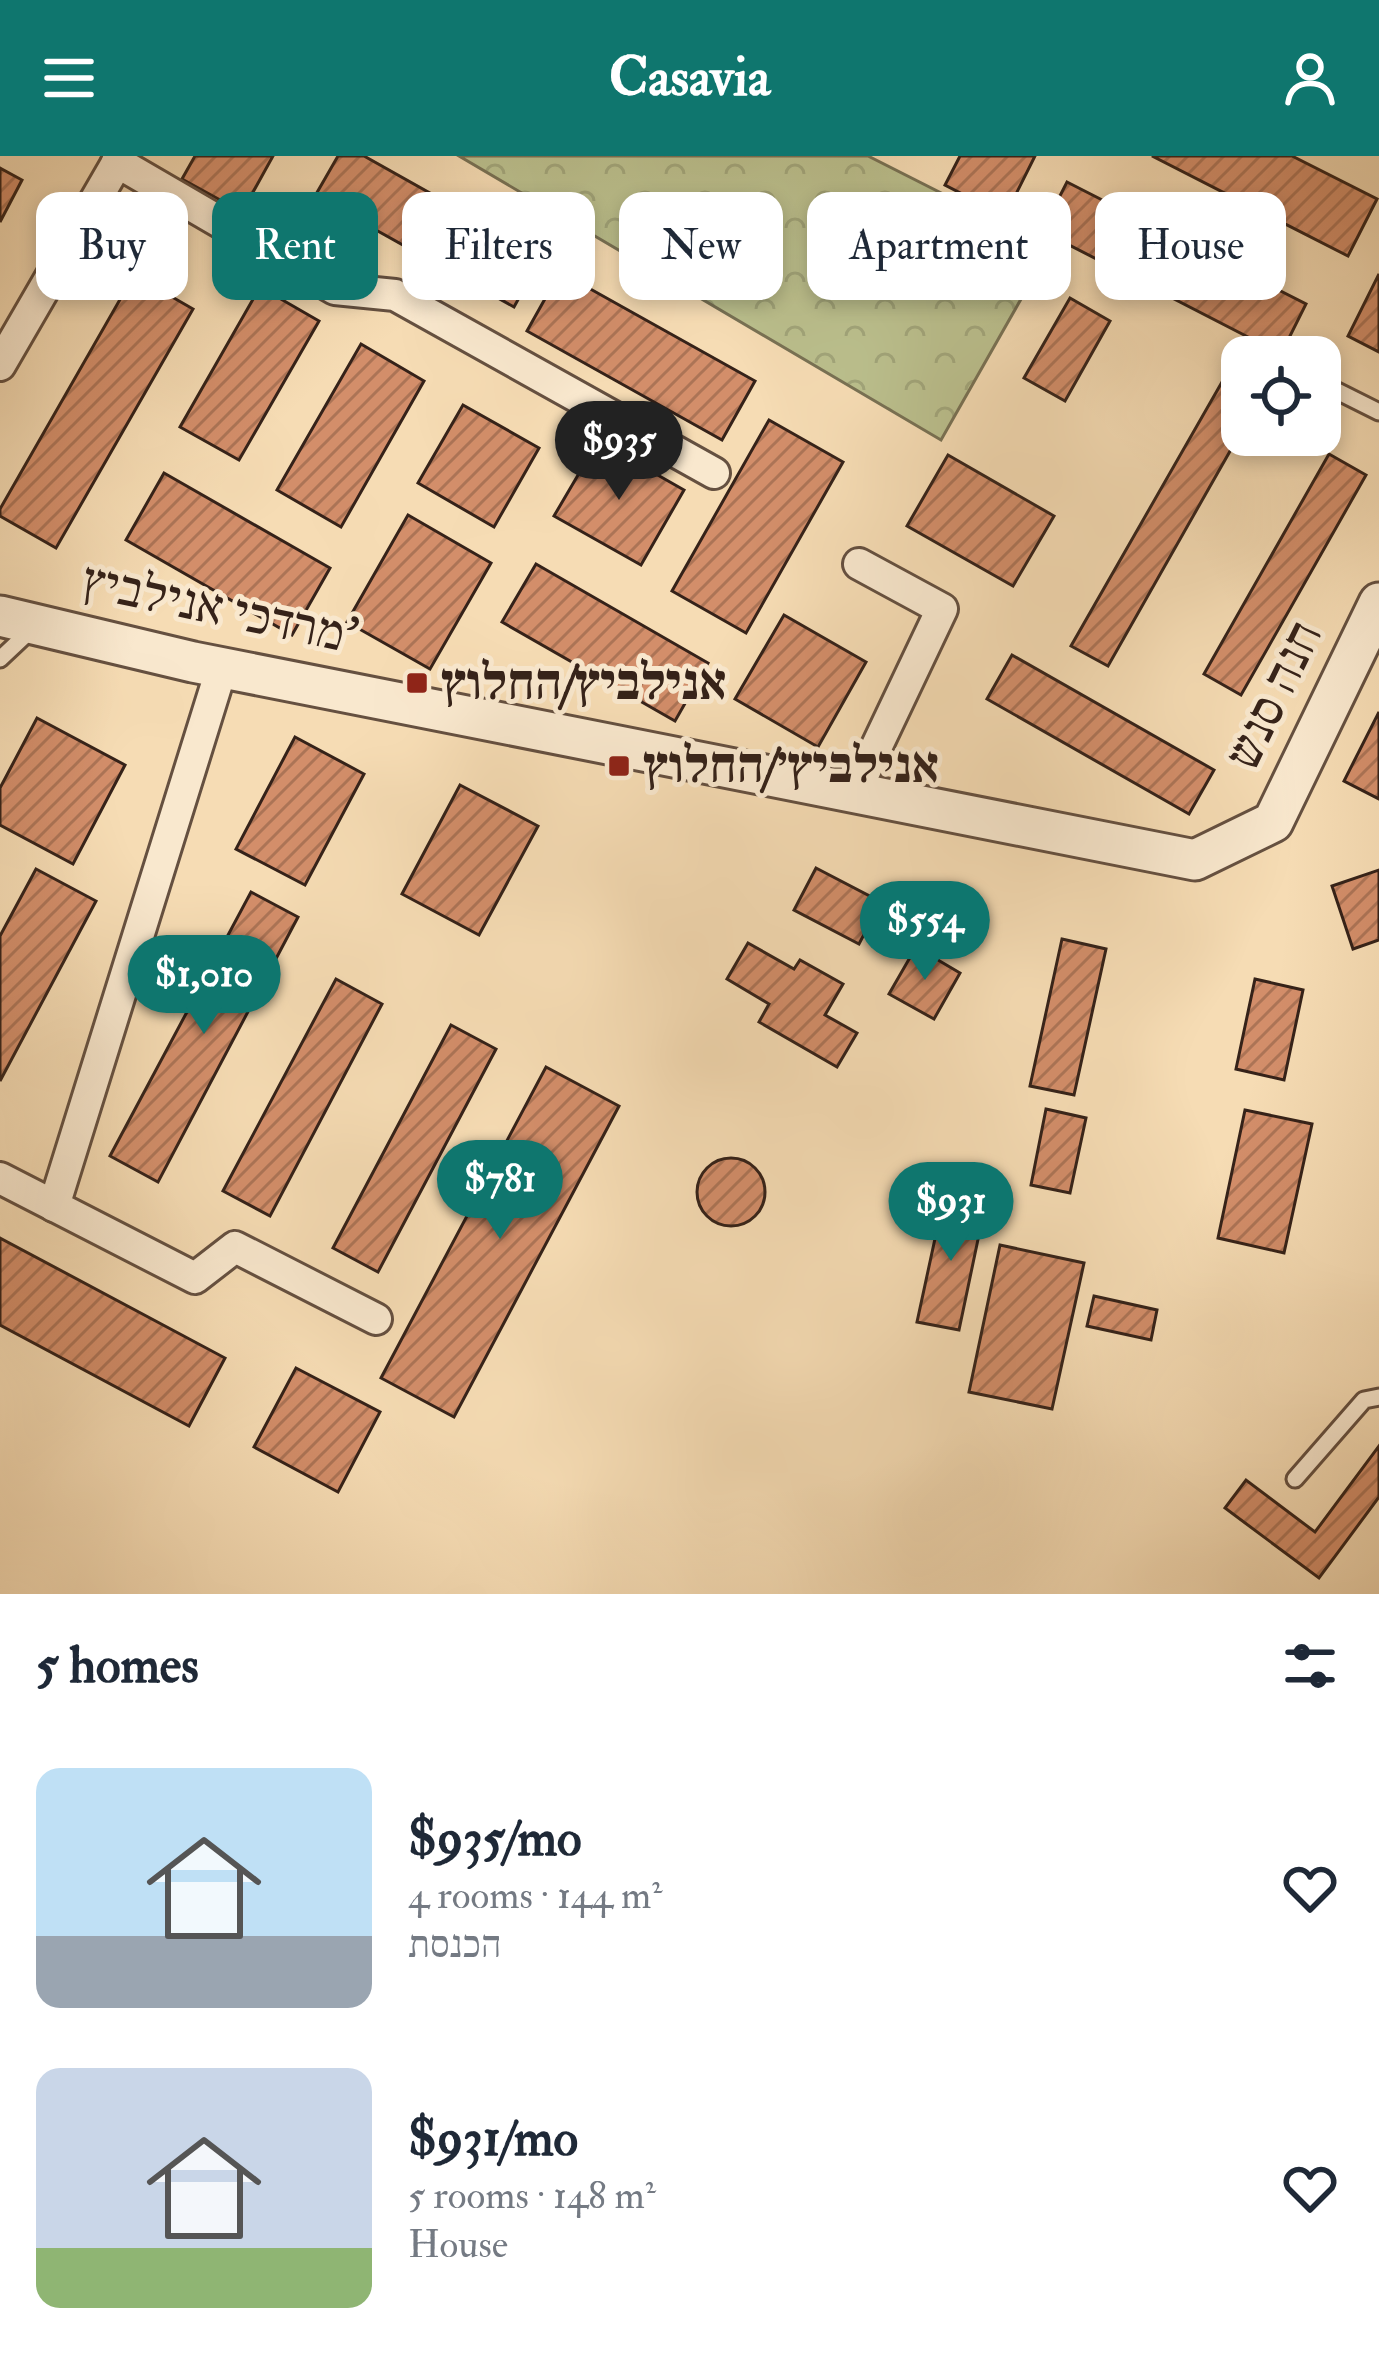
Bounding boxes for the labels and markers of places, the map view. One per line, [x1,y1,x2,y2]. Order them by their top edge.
pin: $935 [548,401,690,503]
place label: אנילביץ/החלוץ [441,651,727,715]
marker: אנילביץ/החלוץ [404,670,430,696]
place label: אנילביץ׳/החלוץ [643,734,939,798]
marker: אנילביץ׳/החלוץ [606,753,632,779]
pin: $554 [854,881,996,983]
pin: $1,010 [106,935,302,1037]
pin: $781 [429,1140,571,1242]
pin: $931 [880,1162,1022,1264]

